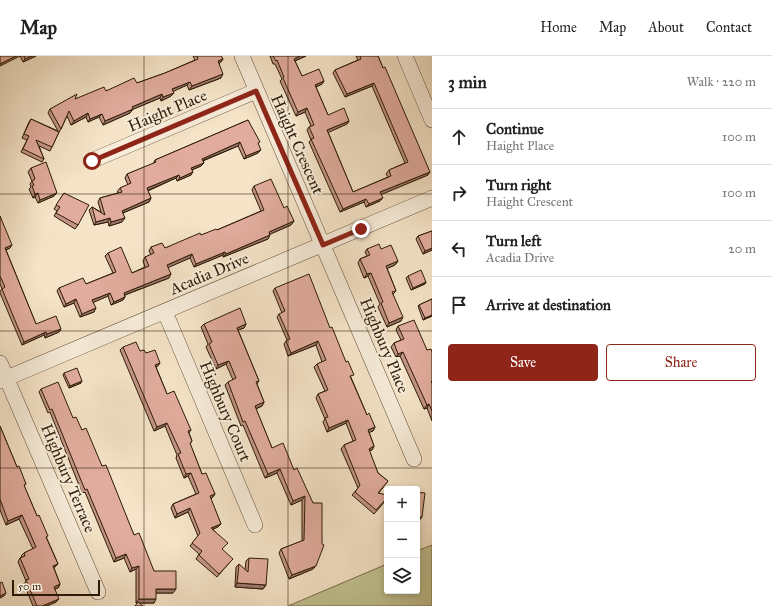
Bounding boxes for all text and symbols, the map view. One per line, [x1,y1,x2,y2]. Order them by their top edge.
text: Map [20,16,57,39]
text: Home [540,19,577,36]
text: Map [599,19,626,36]
text: About [648,19,684,36]
text: Contact [706,19,752,36]
text: 3 min [448,72,487,93]
text: Walk · 220 m [687,74,756,90]
street label: Haight Place [125,85,210,137]
street label: Haight Crescent [266,91,328,198]
text: Continue [486,120,544,138]
icon: ahead [448,126,470,148]
text: 100 m [722,129,756,145]
text: Haight Place [486,138,554,154]
route start [83,152,101,170]
text: Turn right [486,176,551,194]
icon: right [448,182,470,204]
text: 100 m [722,185,756,201]
text: Haight Crescent [486,194,573,210]
route end [352,220,370,238]
text: Turn left [486,232,542,250]
icon: left [448,238,470,260]
text: 20 m [728,241,756,257]
street label: Acadia Drive [166,248,252,299]
text: Acadia Drive [486,250,554,266]
icon: arrive [448,294,470,316]
street label: Highbury Place [355,295,413,396]
text: Arrive at destination [486,296,611,314]
button: Save [448,344,598,381]
button: Share [606,344,756,381]
street label: Highbury Court [195,358,255,465]
street label: Highbury Terrace [36,421,100,536]
map controls [384,486,420,594]
button: + [384,486,420,522]
button: − [384,522,420,558]
button: layers [384,558,420,594]
scale bar [12,578,100,597]
text: 50 m [18,580,41,593]

